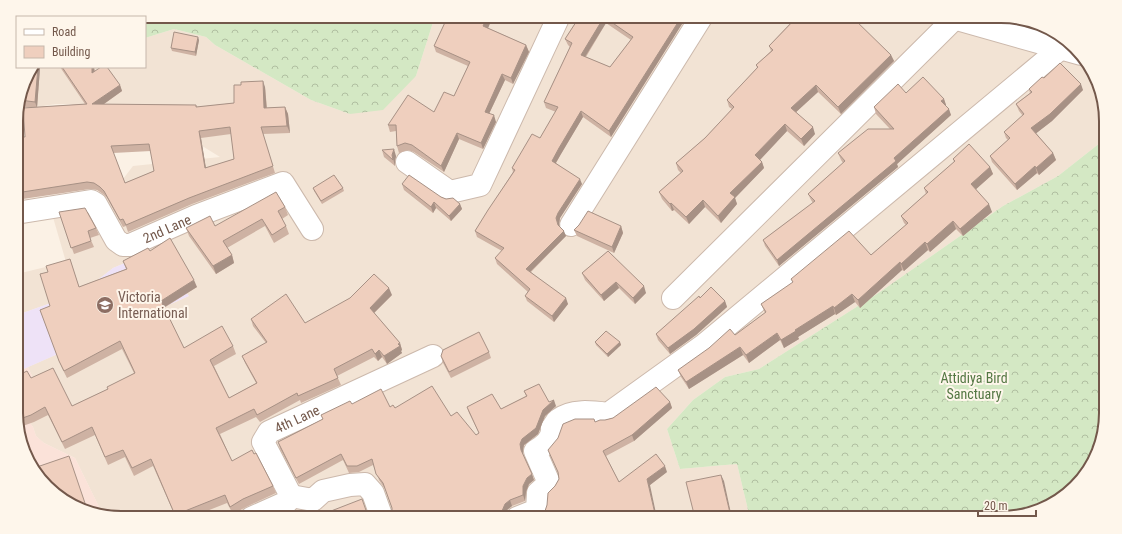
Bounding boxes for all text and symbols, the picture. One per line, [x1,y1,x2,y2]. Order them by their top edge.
legend [16,16,146,68]
text: Road [52,25,76,39]
text: Building [52,45,90,59]
street label: 2nd Lane [141,211,194,246]
place label: Victoria International [118,289,188,321]
school or university icon: Victoria International [95,295,115,315]
park label: Attidiya Bird Sanctuary [940,370,1008,402]
street label: 4th Lane [272,402,322,436]
scale bar [978,492,1036,518]
text: 20 m [984,499,1008,513]

